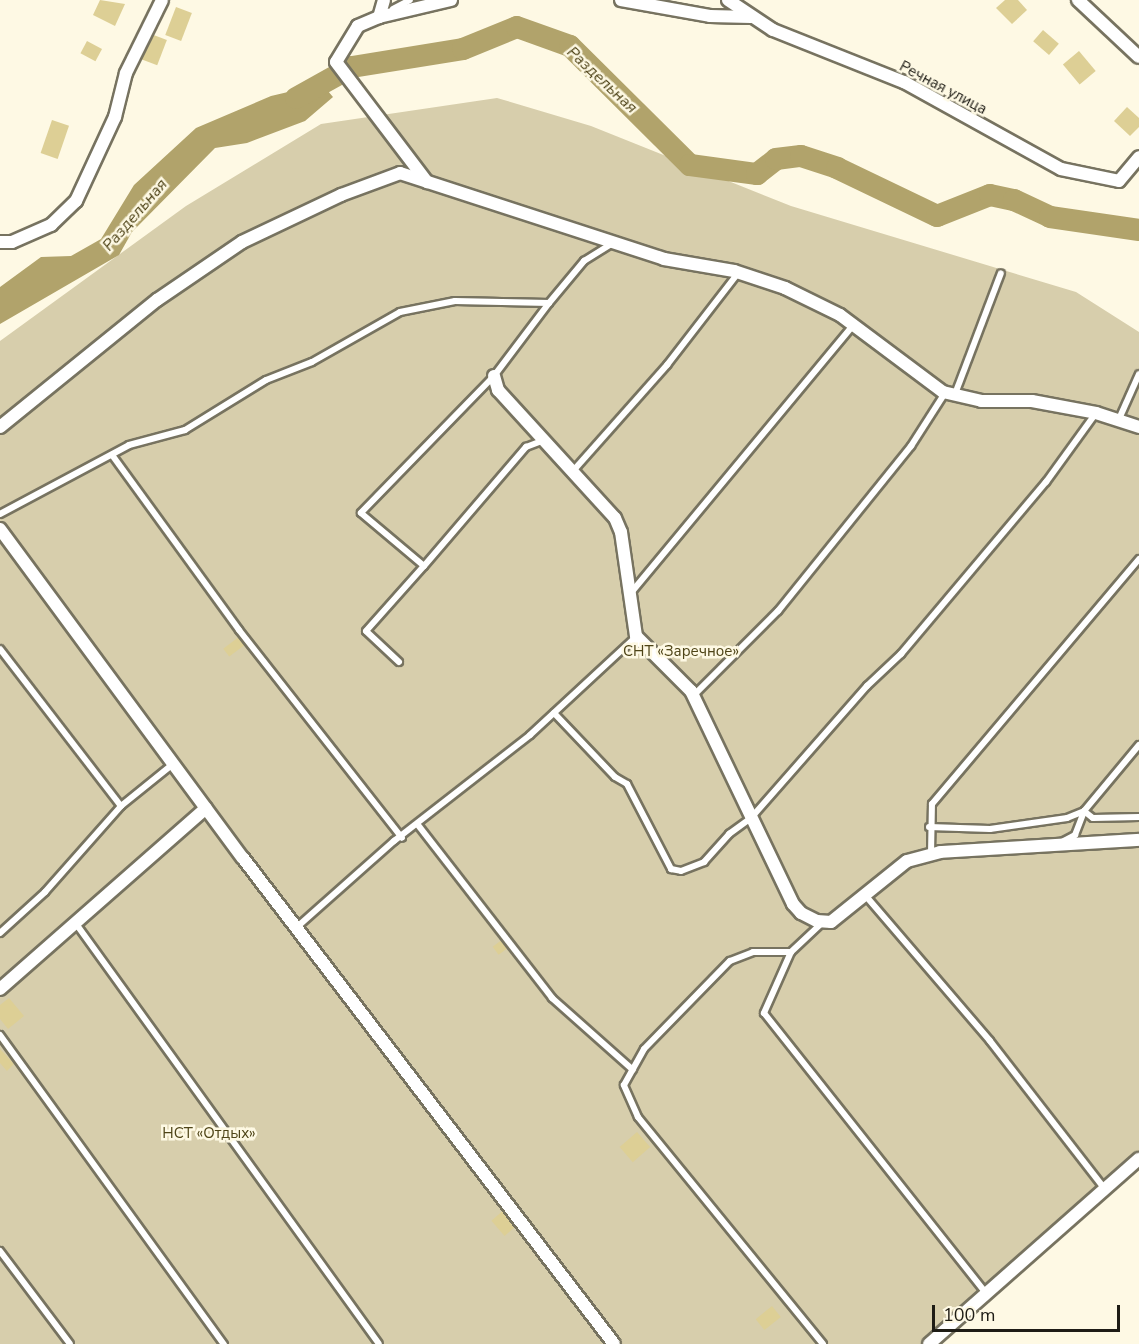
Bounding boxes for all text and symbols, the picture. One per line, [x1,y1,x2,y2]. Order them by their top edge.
water label: Раздельная [563,43,641,117]
street label: Речная улица [896,57,990,119]
water label: Раздельная [98,175,172,255]
park label: СНТ «Заречное» [623,643,739,661]
park label: НСТ «Отдых» [162,1125,256,1143]
scale bar [935,1293,1122,1331]
text: 100 m [943,1303,995,1327]

